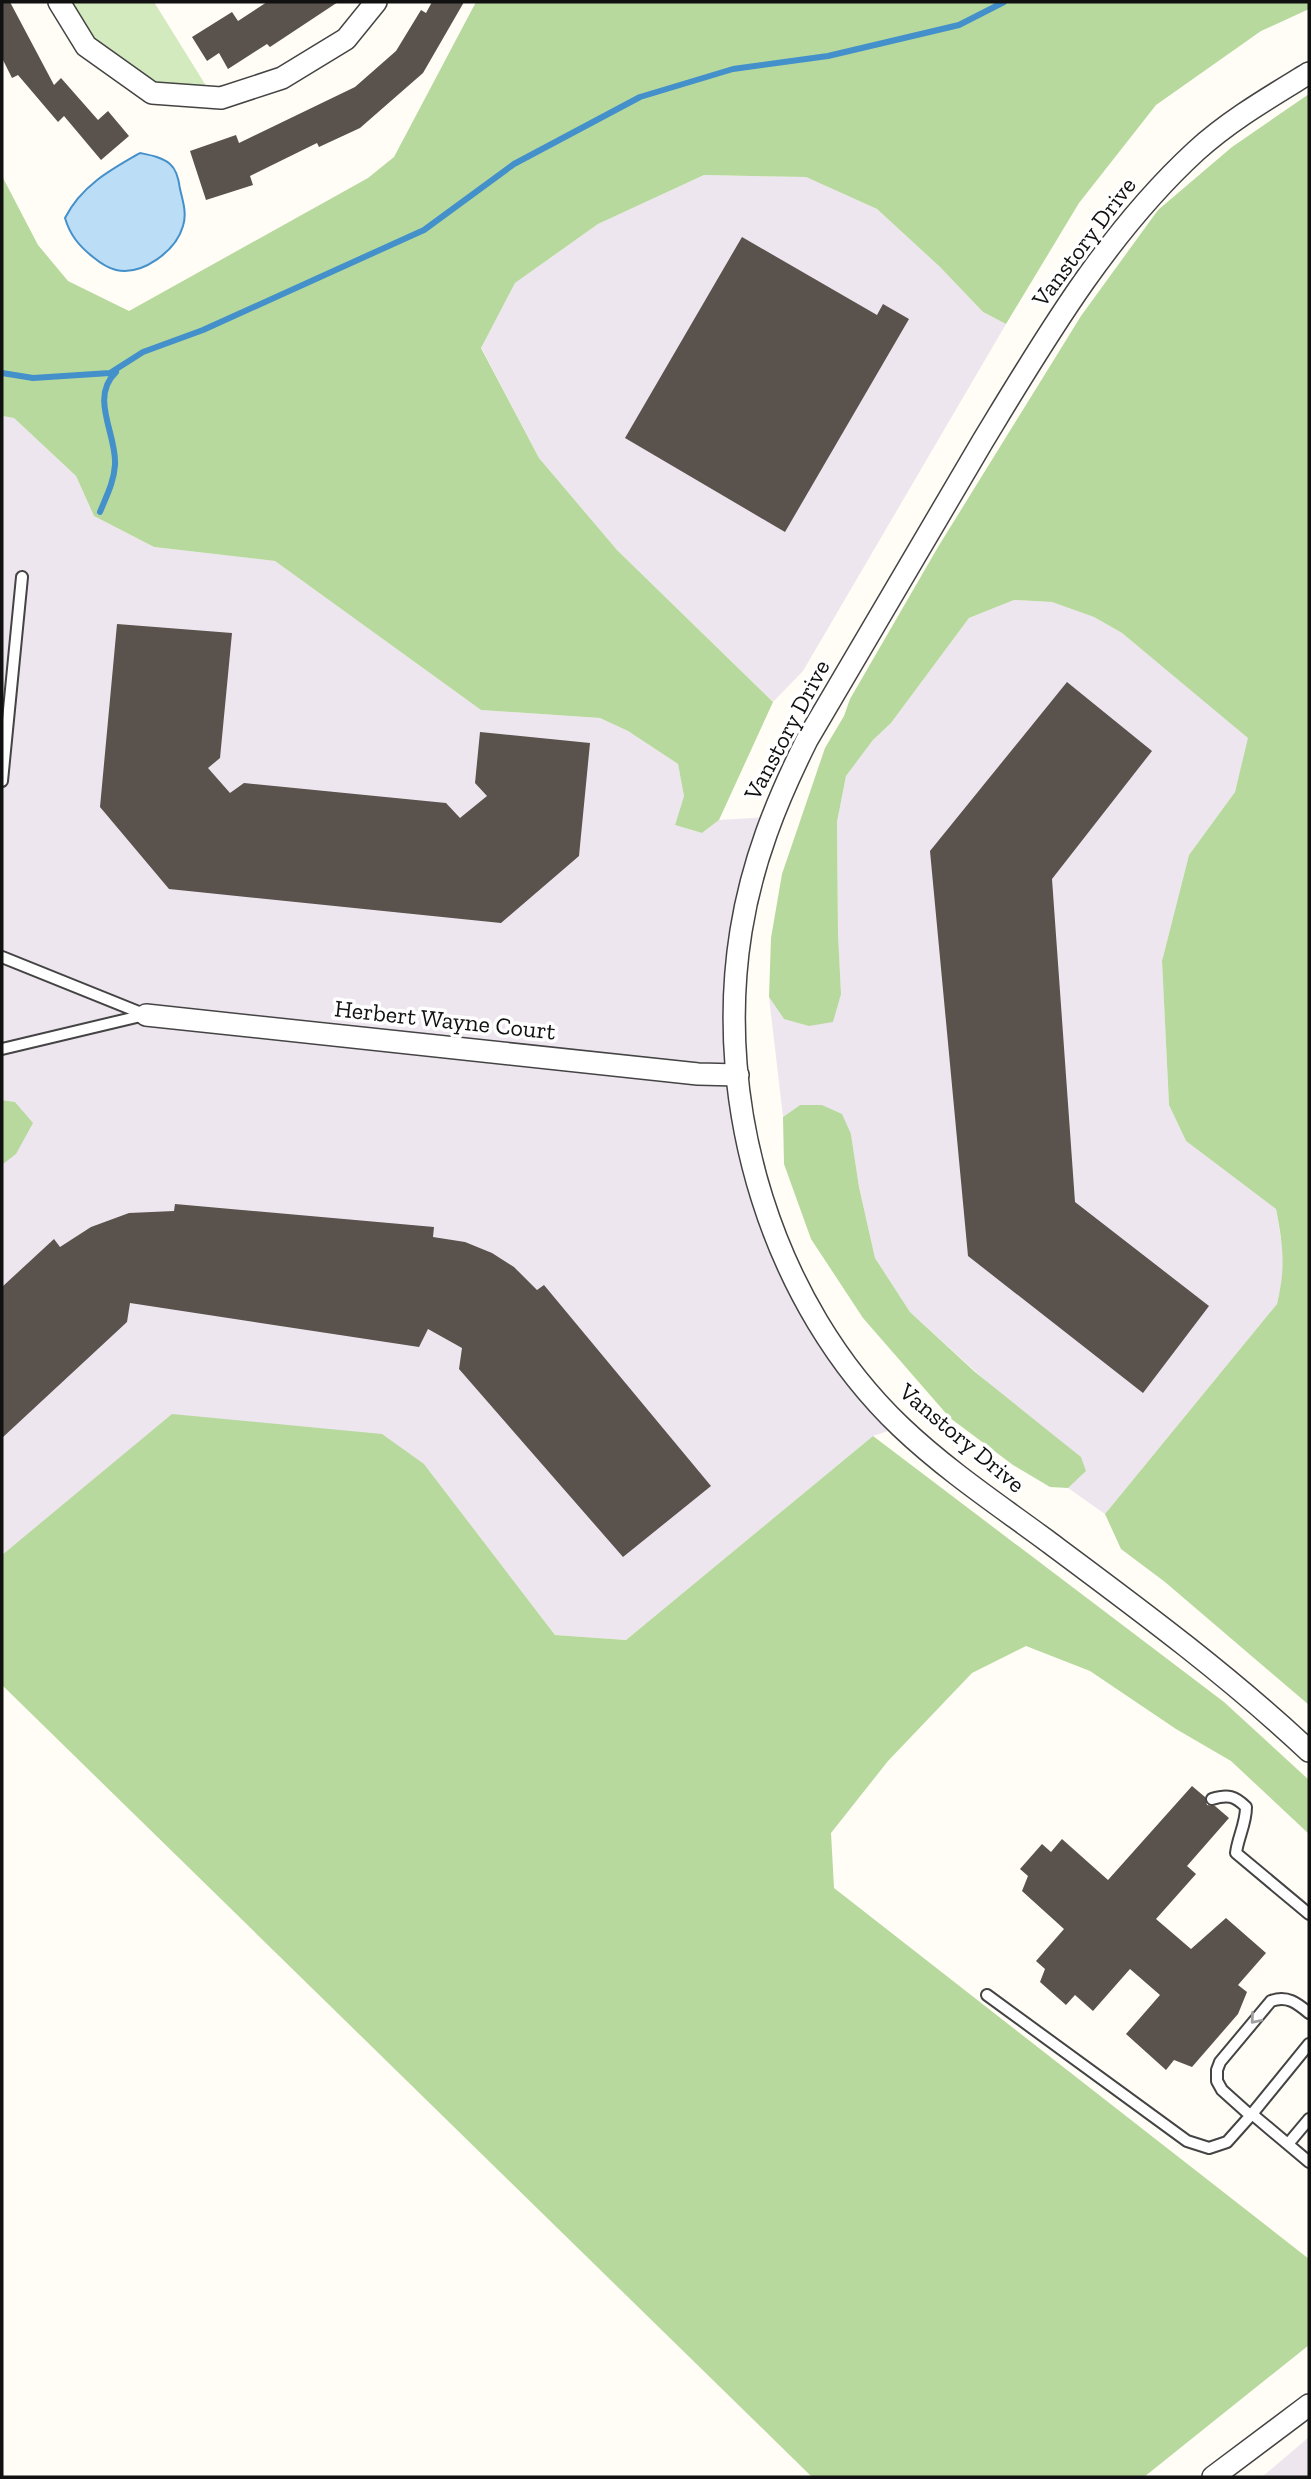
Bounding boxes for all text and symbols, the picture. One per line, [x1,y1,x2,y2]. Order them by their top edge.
street label: Vanstory Drive [1025,171,1142,313]
street label: Vanstory Drive [737,655,836,806]
street label: Herbert Wayne Court [333,993,557,1046]
street label: Vanstory Drive [893,1376,1031,1498]
one-way arrow [1251,2011,1263,2024]

